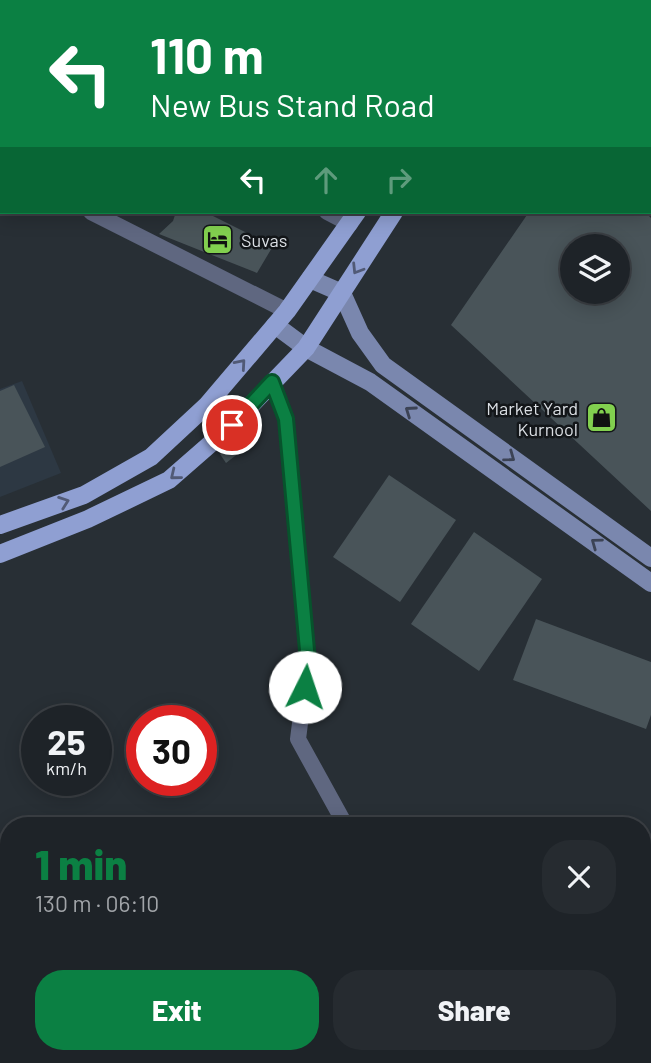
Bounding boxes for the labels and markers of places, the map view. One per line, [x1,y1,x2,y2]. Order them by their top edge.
hotel icon: Suvas [201,223,235,257]
place label: Suvas [241,229,287,251]
pin [202,395,262,455]
place label: Market Yard Kurnool [486,397,578,440]
shop icon: Market Yard Kurnool [584,401,618,435]

